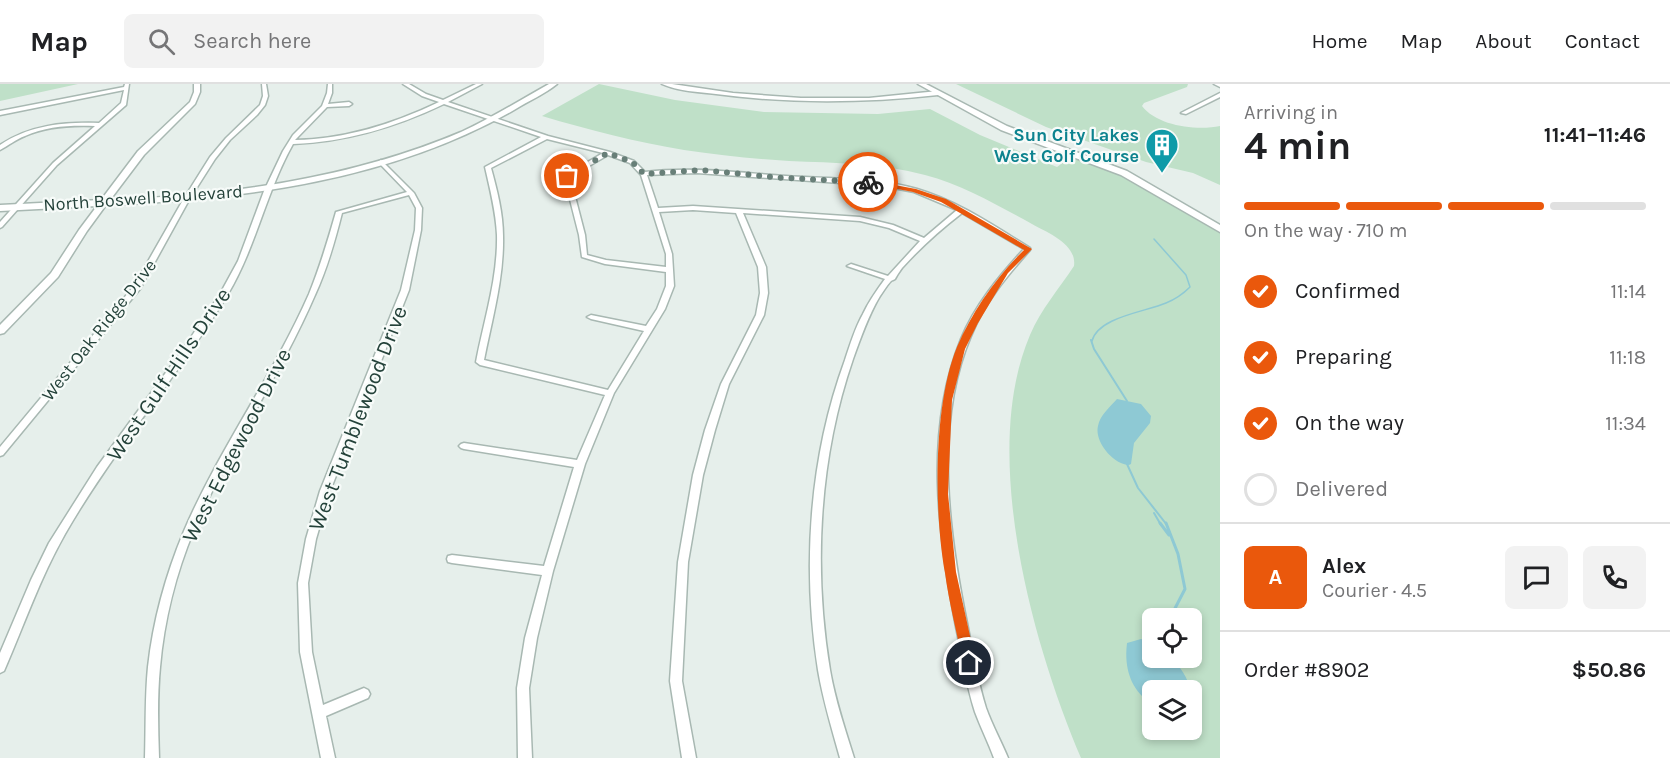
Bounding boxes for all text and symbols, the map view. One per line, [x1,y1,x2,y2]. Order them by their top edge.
search box [124,14,544,68]
text: Map [30,25,88,58]
icon: search [145,25,178,58]
text: Search here [193,28,311,54]
text: Home [1312,29,1368,53]
text: Map [1401,29,1442,53]
text: About [1475,29,1532,53]
text: Contact [1565,29,1640,53]
text: Arriving in [1244,101,1338,124]
text: 11:41–11:46 [1544,122,1646,148]
text: 4 min [1244,123,1351,169]
place label: Sun City Lakes West Golf Course [994,124,1139,167]
building icon: Sun City Lakes West Golf Course [1144,127,1180,174]
pin [541,150,592,201]
courier [838,152,898,212]
icon: bag [550,159,583,192]
icon: bike [852,166,885,199]
street label: North Boswell Boulevard [42,180,244,216]
text: On the way · 710 m [1244,219,1408,242]
street label: West Oak Ridge Drive [37,255,161,405]
icon: check [1244,275,1277,308]
text: Confirmed [1295,278,1401,304]
text: 11:14 [1610,280,1646,303]
street label: West Gulf Hills Drive [101,283,237,466]
street label: West Tumblewood Drive [303,302,413,535]
icon: check [1244,341,1277,374]
street label: West Edgewood Drive [177,344,297,547]
text: Preparing [1295,344,1392,370]
text: 11:18 [1609,346,1646,369]
icon: check [1244,407,1277,440]
text: On the way [1295,410,1404,436]
text: 11:34 [1605,412,1646,435]
text: Delivered [1295,476,1388,502]
button: chat [1505,546,1568,609]
button: phone [1583,546,1646,609]
text: Alex [1322,553,1366,579]
text: A [1269,564,1282,590]
text: Courier · 4.5 [1322,579,1427,602]
map controls [1142,608,1202,740]
button: locate [1142,608,1202,668]
pin [943,637,994,688]
icon: home [952,646,985,679]
text: Order #8902 [1244,657,1370,683]
text: $50.86 [1572,657,1646,683]
button: layers [1142,680,1202,740]

